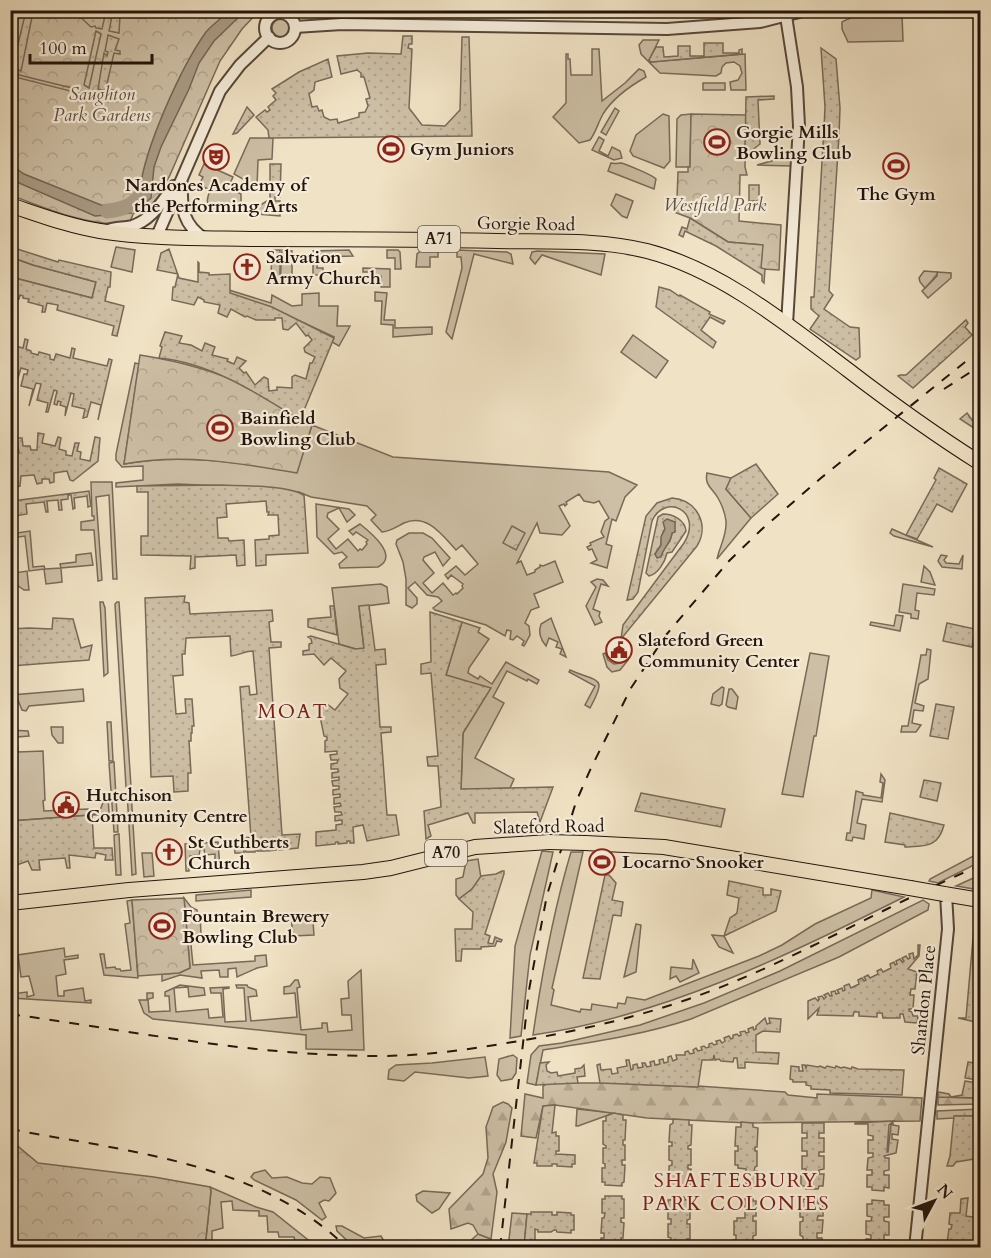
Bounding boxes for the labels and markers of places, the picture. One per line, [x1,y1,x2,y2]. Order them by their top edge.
place label: Gorgie Mills Bowling Club [736,120,852,166]
sports icon: Gorgie Mills Bowling Club [702,127,732,157]
sports icon: Gym Juniors [376,134,406,164]
place label: Gym Juniors [410,137,514,162]
theatre icon: Nardones Academy of the Performing Arts [201,142,231,172]
sports icon: The Gym [881,151,911,181]
place label: Nardones Academy of the Performing Arts [125,173,310,219]
place label: The Gym [856,182,936,207]
place label: Salvation Army Church [266,245,381,291]
church icon: Salvation Army Church [232,252,262,282]
place label: Bainfield Bowling Club [240,406,356,452]
sports icon: Bainfield Bowling Club [205,413,235,443]
place label: Slateford Green Community Center [638,628,800,674]
public building icon: Slateford Green Community Center [604,635,634,665]
place label: Hutchison Community Centre [86,783,248,829]
public building icon: Hutchison Community Centre [51,790,81,820]
place label: St Cuthberts Church [188,830,289,876]
church icon: St Cuthberts Church [154,837,184,867]
sports icon: Locarno Snooker [587,847,617,877]
place label: Locarno Snooker [622,850,764,875]
place label: Fountain Brewery Bowling Club [182,904,330,950]
sports icon: Fountain Brewery Bowling Club [147,911,177,941]

